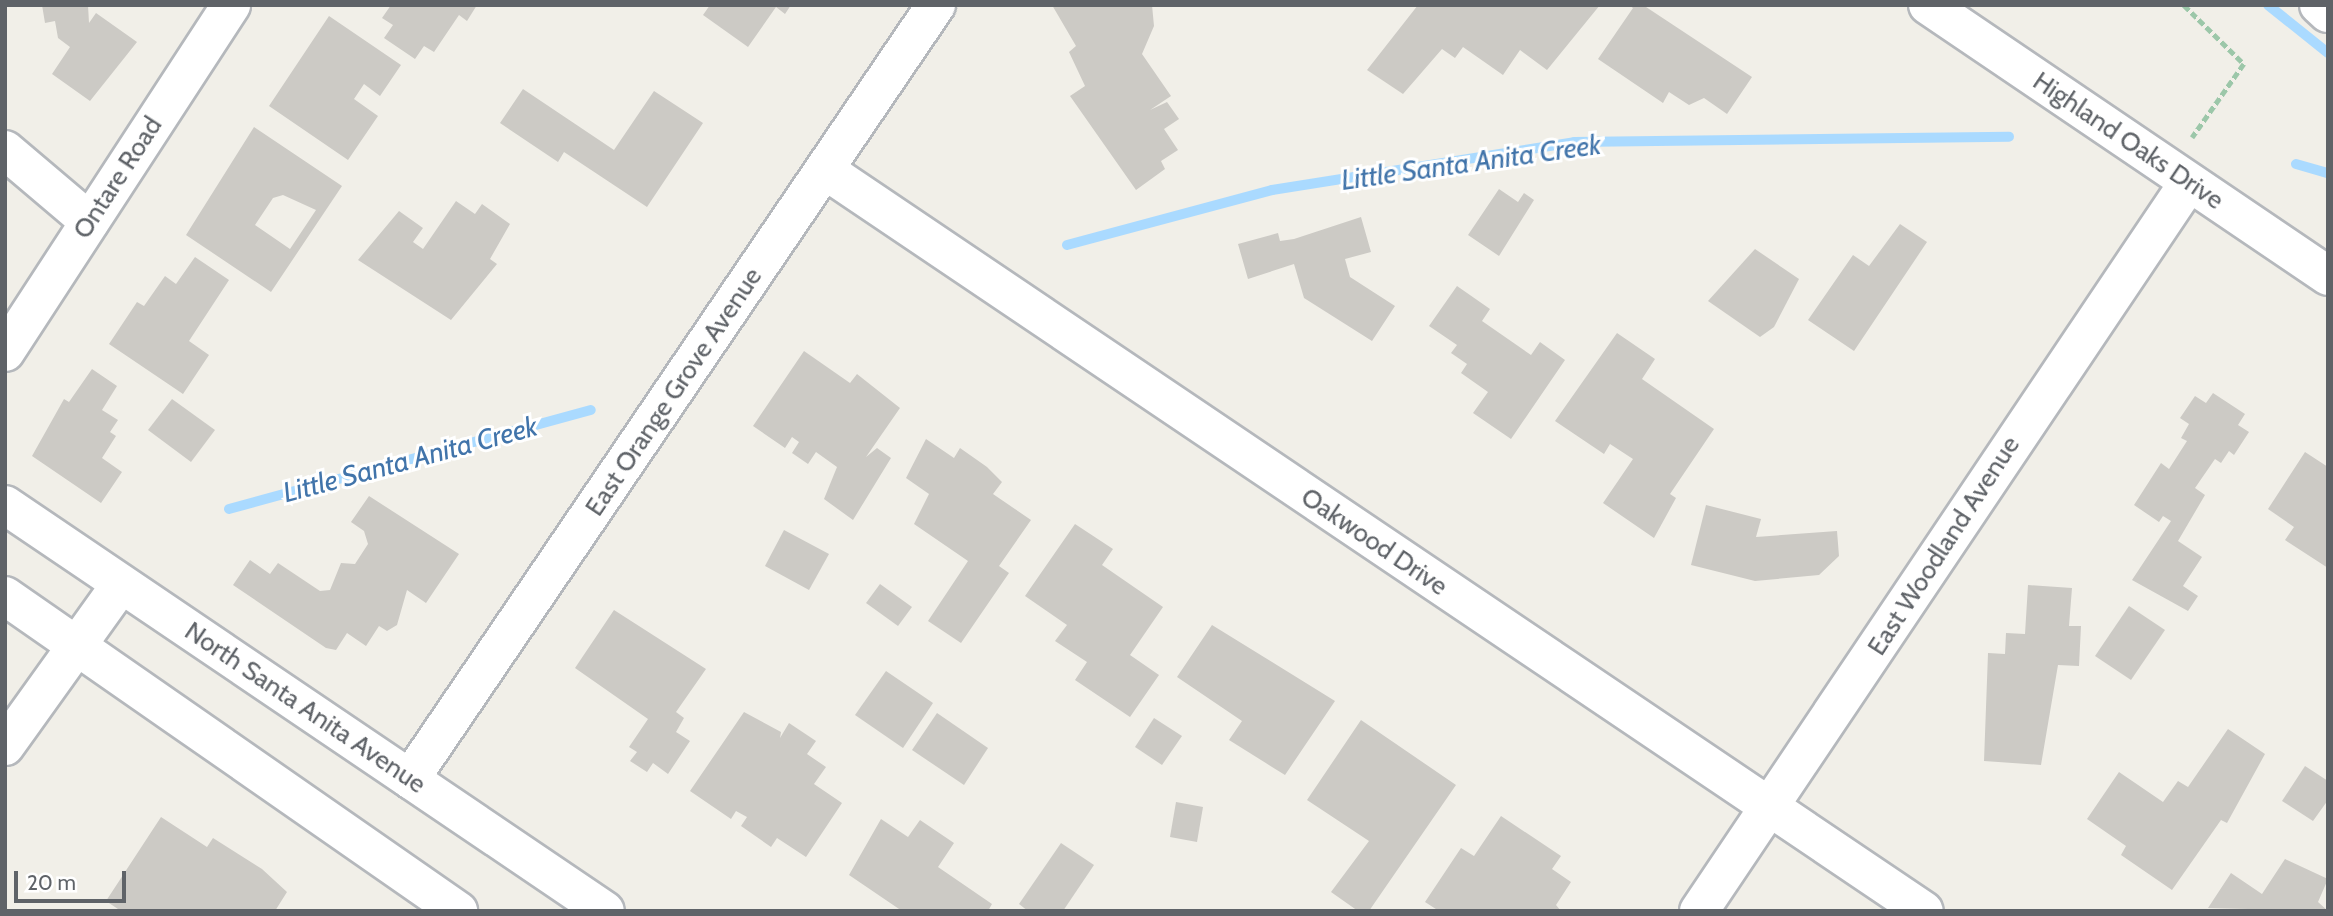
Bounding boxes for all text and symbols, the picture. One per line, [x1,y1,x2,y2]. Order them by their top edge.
street label: Highland Oaks Drive [2027,66,2229,216]
street label: Ontare Road [67,111,169,245]
water label: Little Santa Anita Creek [1339,127,1603,197]
street label: East Orange Grove Avenue [579,262,769,522]
water label: Little Santa Anita Creek [279,409,541,509]
street label: East Woodland Avenue [1862,431,2026,661]
street label: Oakwood Drive [1295,482,1453,602]
street label: North Santa Anita Avenue [179,616,431,800]
scale bar [18,856,130,900]
text: 20 m [27,870,76,895]

